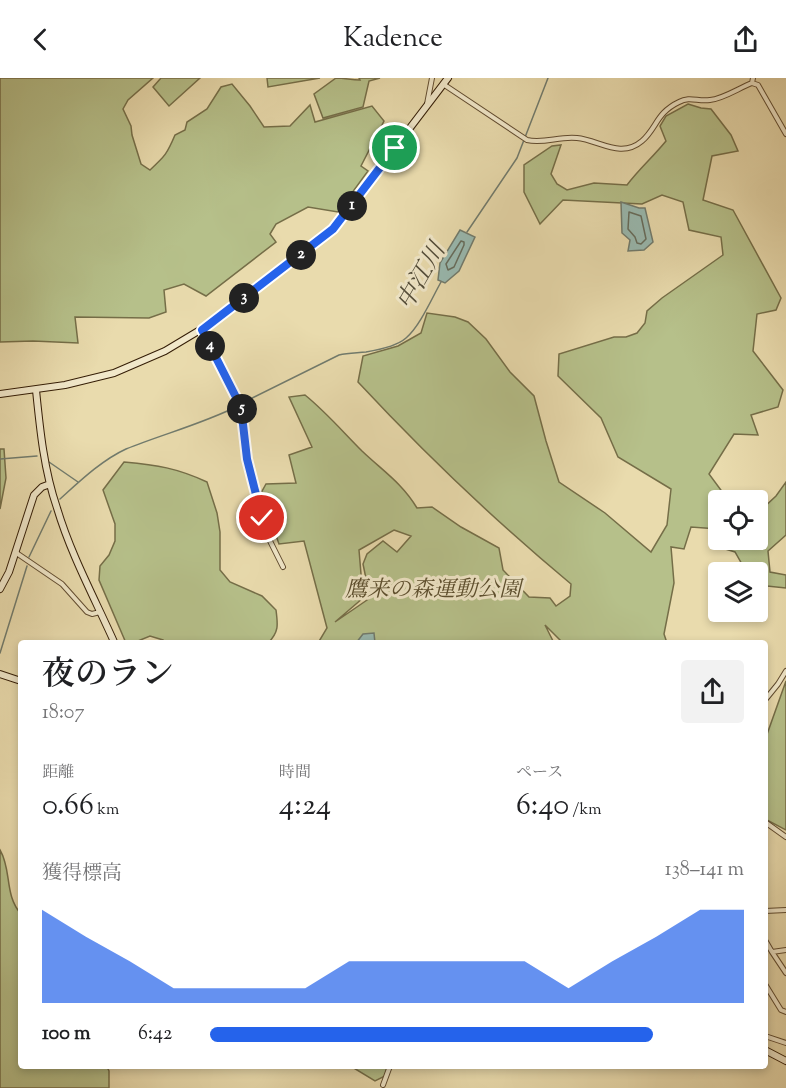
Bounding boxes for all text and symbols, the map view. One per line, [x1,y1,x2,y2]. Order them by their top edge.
text: Kadence [343,20,443,59]
icon: back [24,23,57,56]
icon: share [729,23,762,56]
pin [369,122,420,173]
icon: arrive [378,131,411,164]
pin: 1 [337,191,367,221]
text: 1 [349,194,355,217]
water label: 中江川 [389,235,456,317]
pin: 2 [286,240,316,270]
text: 2 [297,243,305,266]
pin: 3 [229,283,259,313]
text: 3 [241,286,247,309]
pin: 4 [195,331,225,361]
text: 4 [206,334,214,357]
pin: 5 [227,394,257,424]
text: 5 [239,397,245,420]
map controls [708,490,768,622]
button: locate [708,490,768,550]
pin [236,492,287,543]
icon: check [245,501,278,534]
button: layers [708,562,768,622]
park label: 鷹来の森運動公園 [345,575,524,607]
text: 夜のラン [42,652,174,700]
button: share [681,660,744,723]
text: 18:07 [42,699,84,728]
text: 距離 [42,762,74,785]
text: 時間 [279,762,311,785]
text: ペース [516,762,563,785]
text: 0.66 [42,785,94,828]
text: 4:24 [279,785,331,828]
text: 6:40 [516,785,569,828]
text: km [94,799,119,822]
text: /km [569,799,601,822]
text: 138–141 m [665,856,744,885]
text: 獲得標高 [42,860,122,889]
text: 100 m [42,1020,91,1049]
text: 6:42 [138,1020,172,1049]

